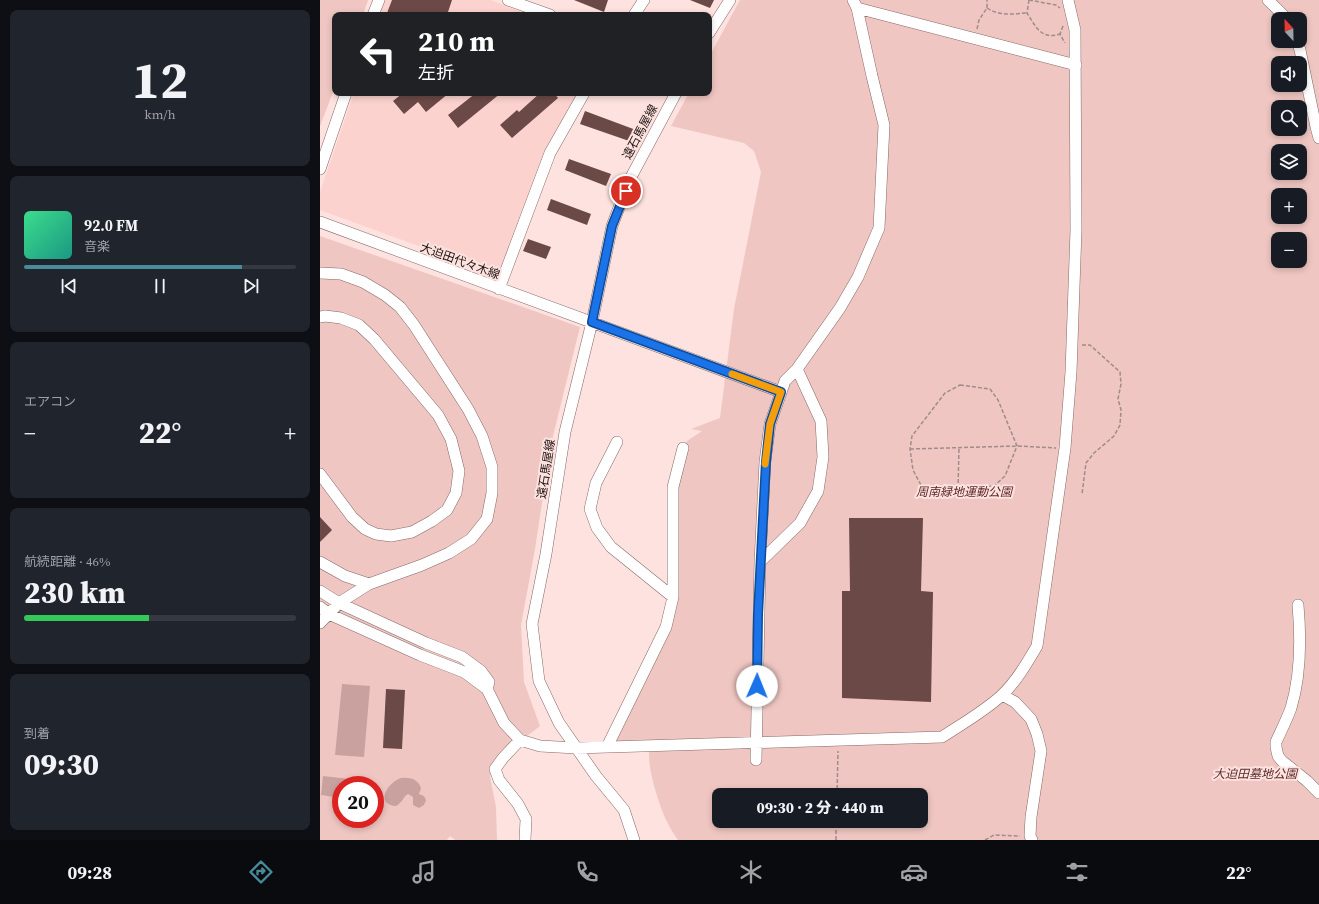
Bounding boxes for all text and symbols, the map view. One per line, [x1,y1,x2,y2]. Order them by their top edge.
north arrow [1271,12,1307,48]
map controls [1271,12,1307,268]
text: 210 m [418,22,495,60]
icon: left [352,28,404,80]
text: 12 [132,44,188,115]
button: sound [1271,56,1307,92]
text: 左折 [418,60,454,85]
button: search [1271,100,1307,136]
street label: 遠石馬屋線 [619,102,661,162]
text: km/h [145,106,175,123]
button: layers [1271,144,1307,180]
pin [609,174,643,208]
icon: arrive [615,180,637,202]
button: + [1271,188,1307,224]
text: 92.0 FM [84,215,138,236]
button: − [1271,232,1307,268]
text: 音楽 [84,238,110,255]
street label: 大迫田代々木線 [418,239,502,283]
icon: previous [58,275,80,297]
icon: pause [149,275,171,297]
icon: next [240,275,262,297]
text: エアコン [24,393,76,410]
text: 22° [139,412,181,453]
text: − [24,418,36,448]
text: + [284,418,296,448]
street label: 遠石馬屋線 [533,438,559,500]
park label: 周南緑地運動公園 [916,484,1014,500]
text: 航続距離 · 46% [24,553,110,570]
text: 230 km [24,572,125,613]
position arrow [736,665,778,707]
text: 到着 [24,725,50,742]
text: 09:30 [24,744,99,785]
park label: 大迫田墓地公園 [1213,766,1299,782]
speed limit sign: 20 [332,776,384,828]
text: 09:30 · 2 分 · 440 m [756,797,884,818]
icon: directions [247,858,275,886]
icon: music [410,858,438,886]
icon: phone [573,858,601,886]
icon: climate [737,858,765,886]
icon: car [900,858,928,886]
icon: filters [1063,858,1091,886]
text: 09:28 [68,860,112,885]
text: 22° [1226,860,1251,885]

